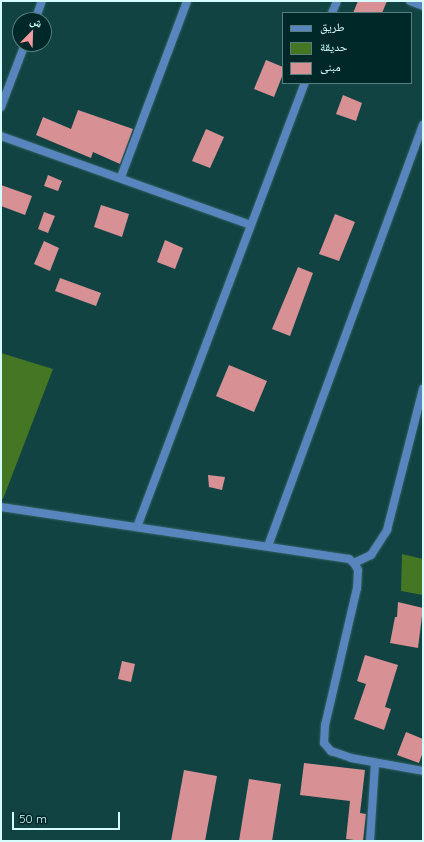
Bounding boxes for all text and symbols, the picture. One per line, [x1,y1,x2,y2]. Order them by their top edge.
north arrow [12,12,52,52]
legend [282,12,412,84]
text: ش [28,13,44,31]
text: طريق [320,19,345,34]
text: حديقة [320,39,348,54]
text: مبنى [320,59,341,74]
scale bar [14,804,122,830]
text: 50 m [19,811,47,826]

